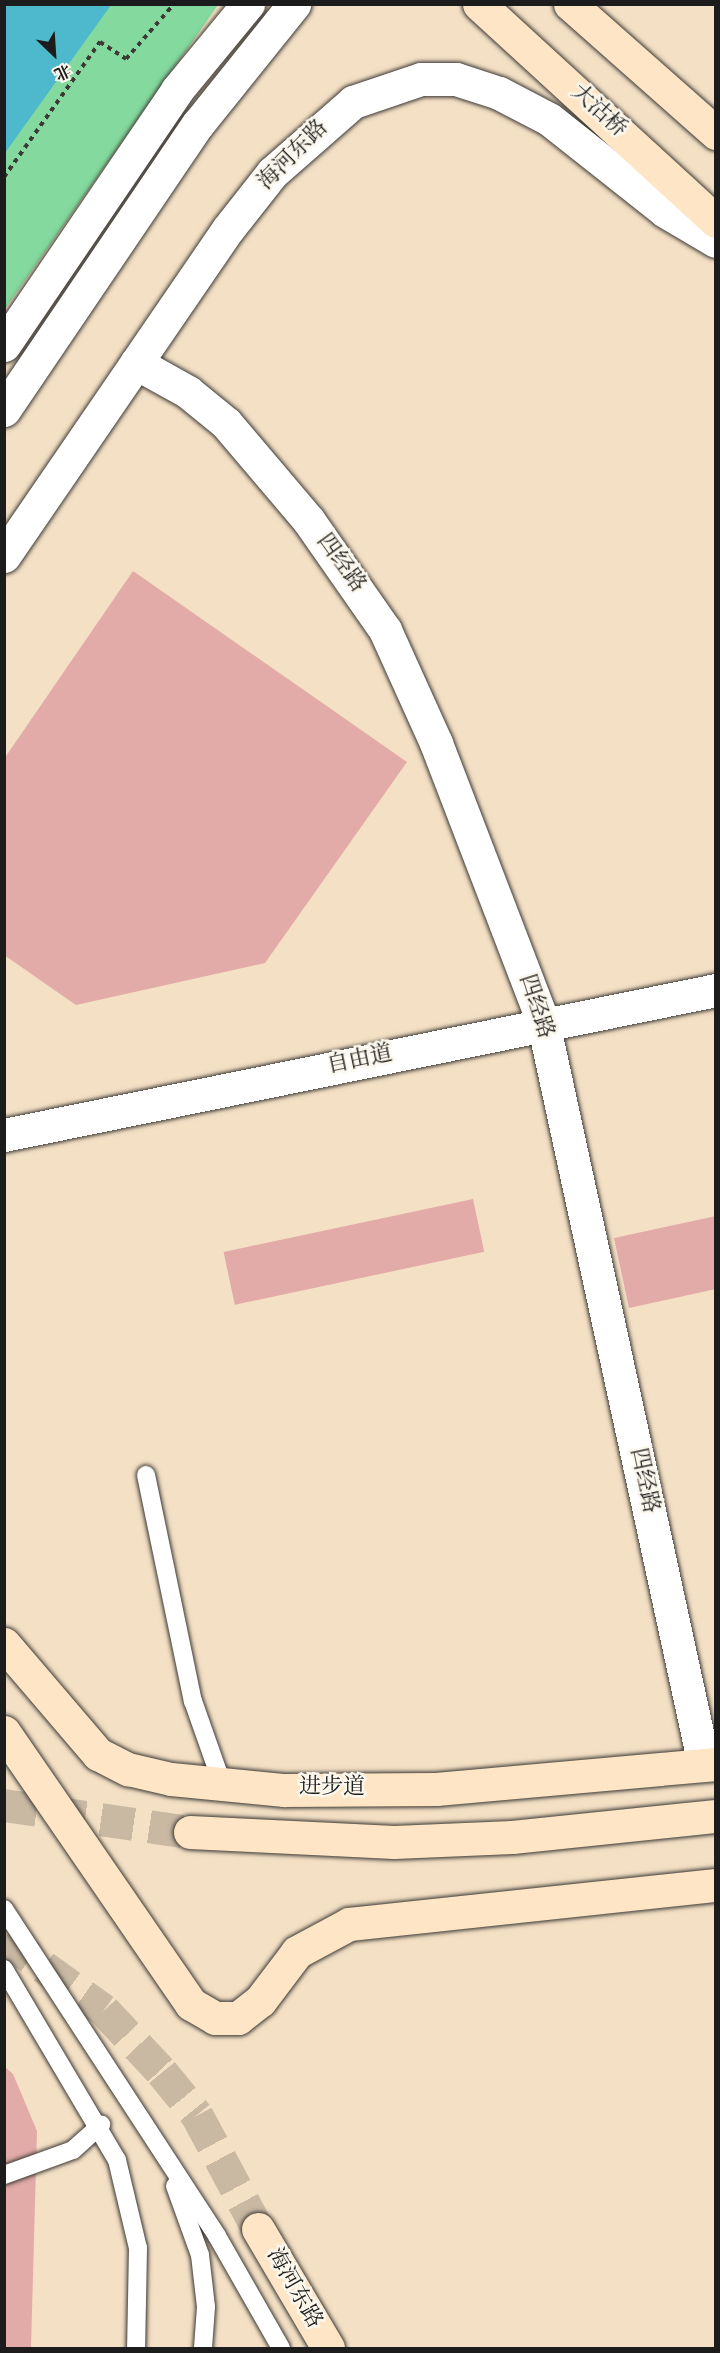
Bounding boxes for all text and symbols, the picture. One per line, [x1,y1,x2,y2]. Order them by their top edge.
north arrow [24,24,84,84]
text: 北 [50,57,74,85]
street label: 大沽桥 [565,80,631,144]
street label: 海河东路 [254,116,334,196]
street label: 四经路 [310,530,370,598]
street label: 四经路 [512,972,558,1042]
street label: 自由道 [325,1041,395,1081]
street label: 四经路 [623,1446,663,1516]
street label: 进步道 [299,1776,365,1802]
street label: 海河东路 [260,2244,326,2334]

